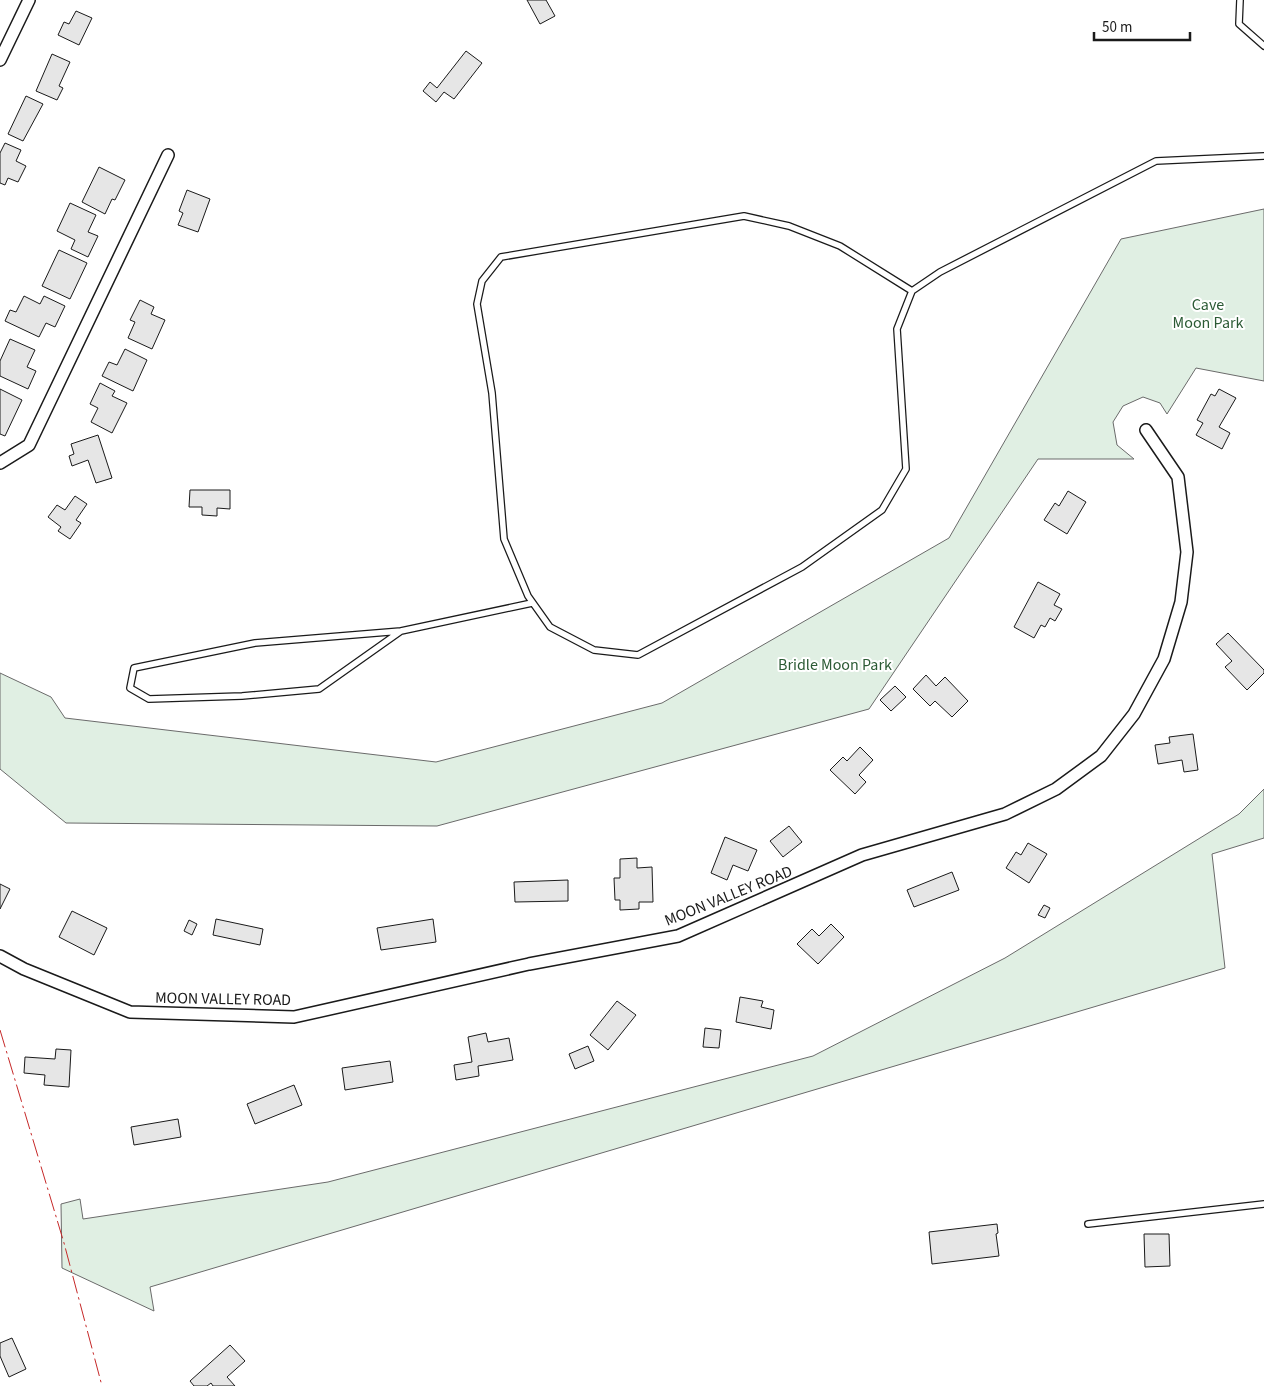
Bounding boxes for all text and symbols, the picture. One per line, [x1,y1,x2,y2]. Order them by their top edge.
scale bar [1094,10,1190,42]
text: 50 m [1102,17,1132,38]
park label: Cave Moon Park [1173,294,1243,334]
park label: Bridle Moon Park [778,654,892,676]
street label: MOON VALLEY ROAD [661,860,796,932]
street label: MOON VALLEY ROAD [155,987,291,1011]

